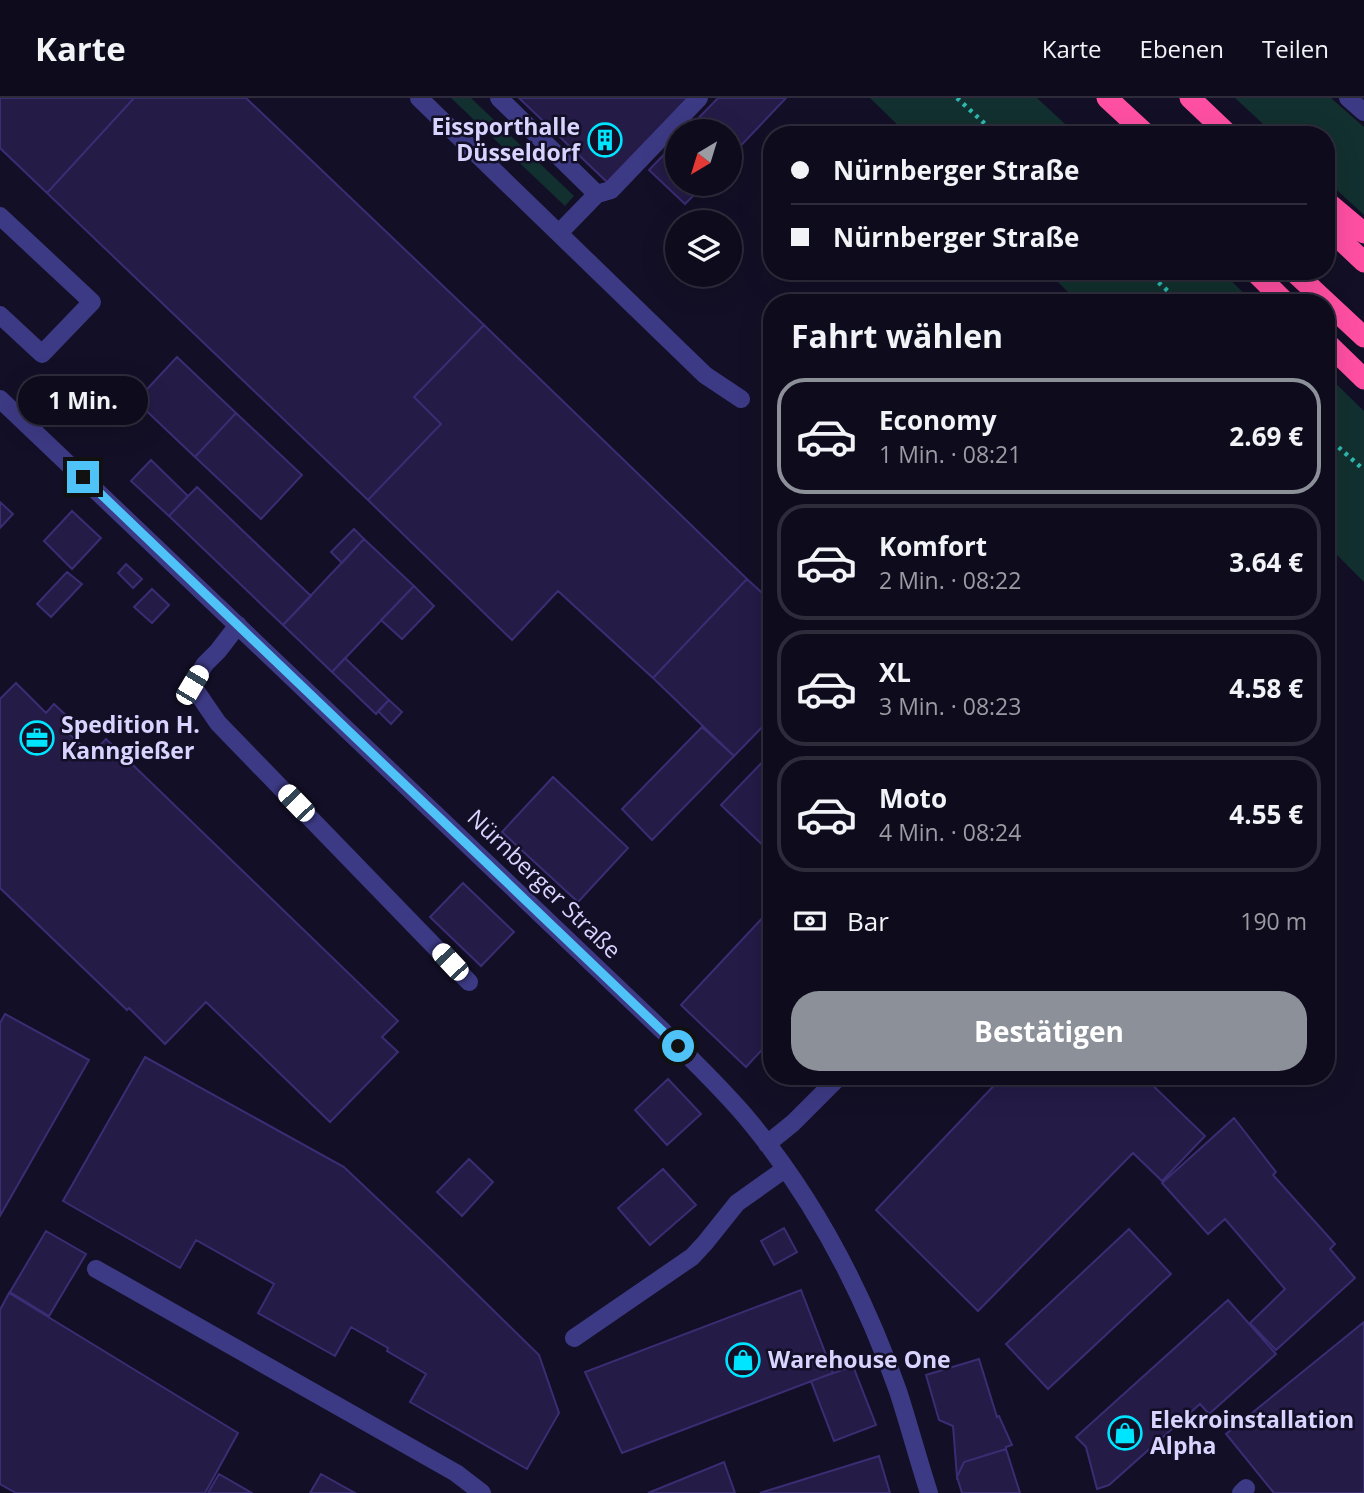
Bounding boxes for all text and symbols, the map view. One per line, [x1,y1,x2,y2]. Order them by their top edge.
text: Karte [35,26,126,71]
text: Karte [1042,32,1102,65]
text: Ebenen [1140,32,1224,65]
text: Teilen [1262,32,1329,65]
place label: Eissporthalle Düsseldorf [431,110,581,168]
north arrow [665,119,742,196]
map controls [665,119,742,287]
building icon: Eissporthalle Düsseldorf [586,121,624,159]
text: Nürnberger Straße [833,152,1079,188]
button: layers [665,210,742,287]
text: Nürnberger Straße [833,219,1079,255]
text: Fahrt wählen [791,314,1003,357]
callout: 1 Min. [18,376,148,424]
text: 1 Min. [48,384,118,416]
text: Economy [879,402,997,438]
icon: car [795,405,858,468]
text: 2.69 € [1229,418,1303,454]
text: 1 Min. · 08:21 [879,438,1021,470]
route end [67,461,99,493]
text: Komfort [879,528,987,564]
icon: car [795,531,858,594]
text: 3.64 € [1229,544,1303,580]
text: 2 Min. · 08:22 [879,564,1021,596]
text: XL [879,654,911,690]
icon: car [795,657,858,720]
car [173,662,212,708]
text: 4.58 € [1229,670,1303,706]
text: 3 Min. · 08:23 [879,690,1021,722]
place label: Spedition H. Kanngießer [61,708,200,766]
office icon: Spedition H. Kanngießer [18,719,56,757]
text: Moto [879,780,947,816]
car [274,781,319,825]
icon: car [795,783,858,846]
text: 4.55 € [1229,796,1303,832]
street label: Nürnberger Straße [461,801,629,965]
text: 4 Min. · 08:24 [879,816,1021,848]
icon: cash [791,902,829,940]
text: Bar [847,903,889,939]
text: 190 m [1240,905,1307,937]
car [428,939,473,985]
button: Bestätigen [791,991,1307,1071]
route start [662,1030,694,1062]
shop icon: Warehouse One [724,1341,762,1379]
place label: Warehouse One [768,1343,951,1375]
place label: Elekroinstallation Alpha [1150,1403,1354,1461]
shop icon: Elekroinstallation Alpha [1106,1414,1144,1452]

